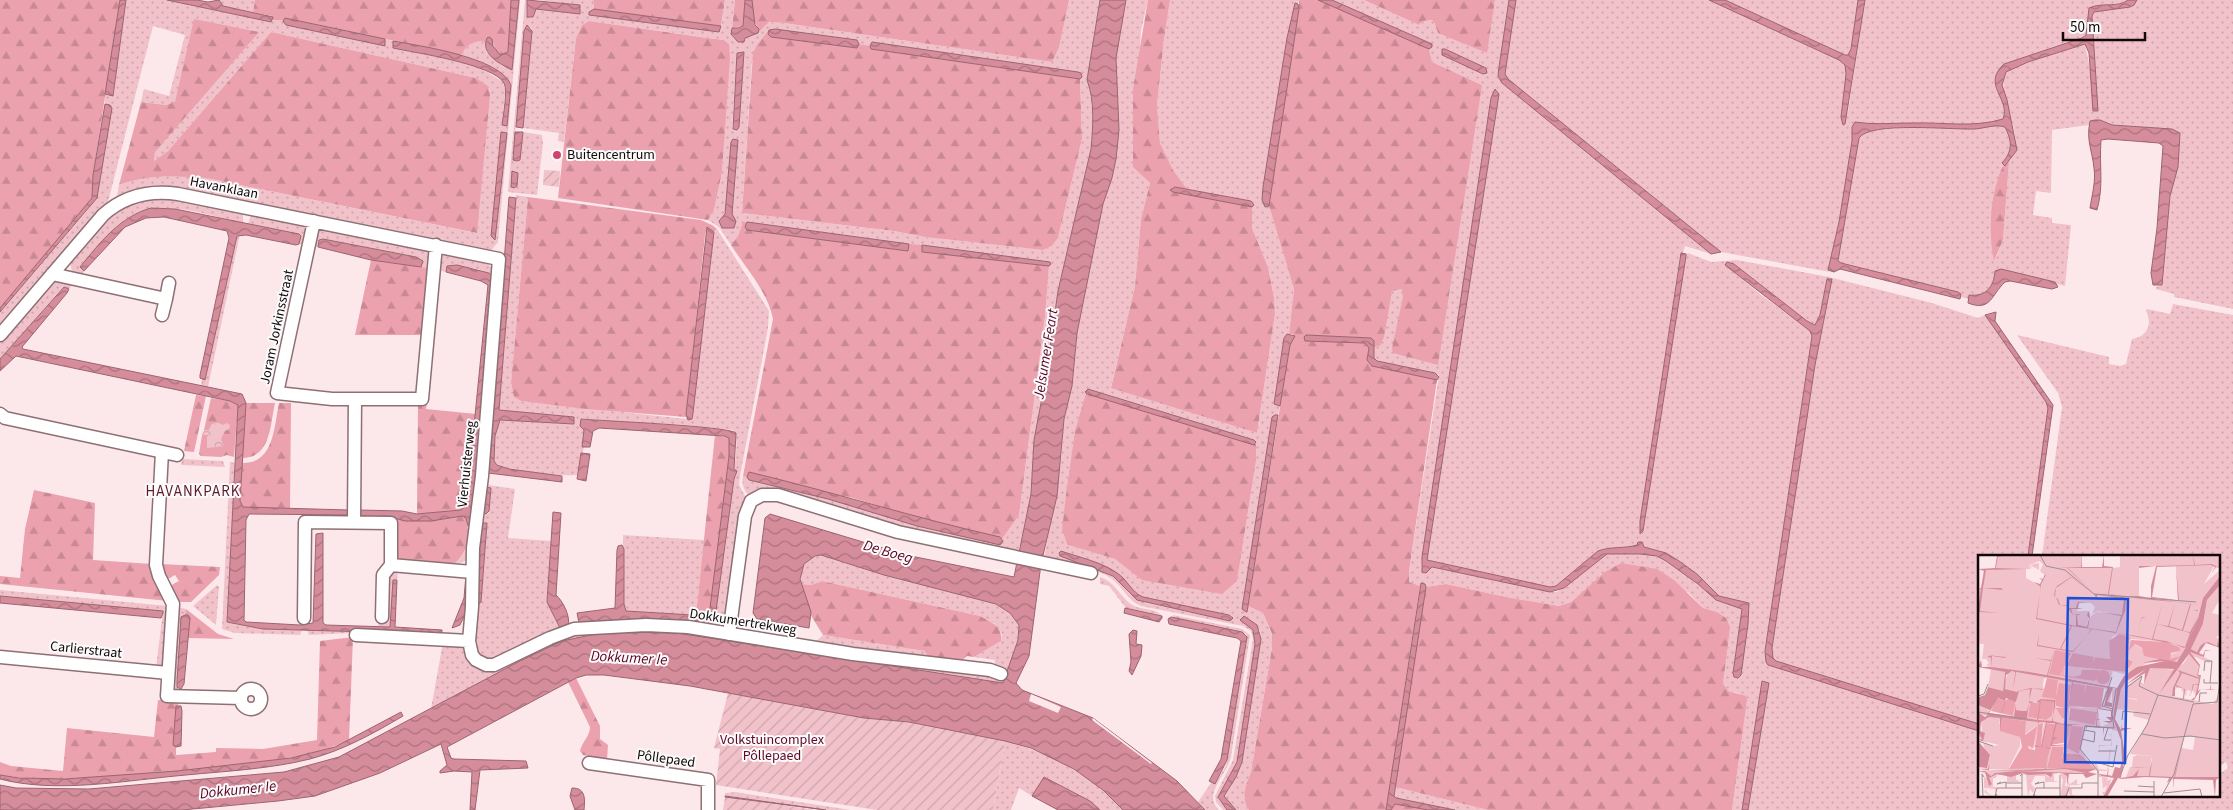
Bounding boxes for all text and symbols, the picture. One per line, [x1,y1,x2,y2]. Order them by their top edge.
scale bar [2063,10,2146,42]
text: 50 m [2070,17,2100,38]
place label: Buitencentrum [567,145,655,165]
marker: Buitencentrum [551,149,563,161]
street label: Havanklaan [188,172,260,204]
street label: Joram Jorkinsstraat [255,268,299,386]
water label: Jelsumer Feart [1028,306,1064,402]
street label: Vierhuisterweg [452,420,482,508]
district label: HAVANKPARK [146,481,240,502]
water label: De Boeg [861,535,915,569]
inset map [1978,555,2220,798]
street label: Dokkumertrekweg [688,604,798,640]
street label: Carlierstraat [49,636,123,664]
water label: Dokkumer Ie [590,646,668,670]
park label: Volkstuincomplex Pôllepaed [720,730,825,766]
street label: Pôllepaed [636,745,696,773]
water label: Dokkumer Ie [199,776,277,804]

